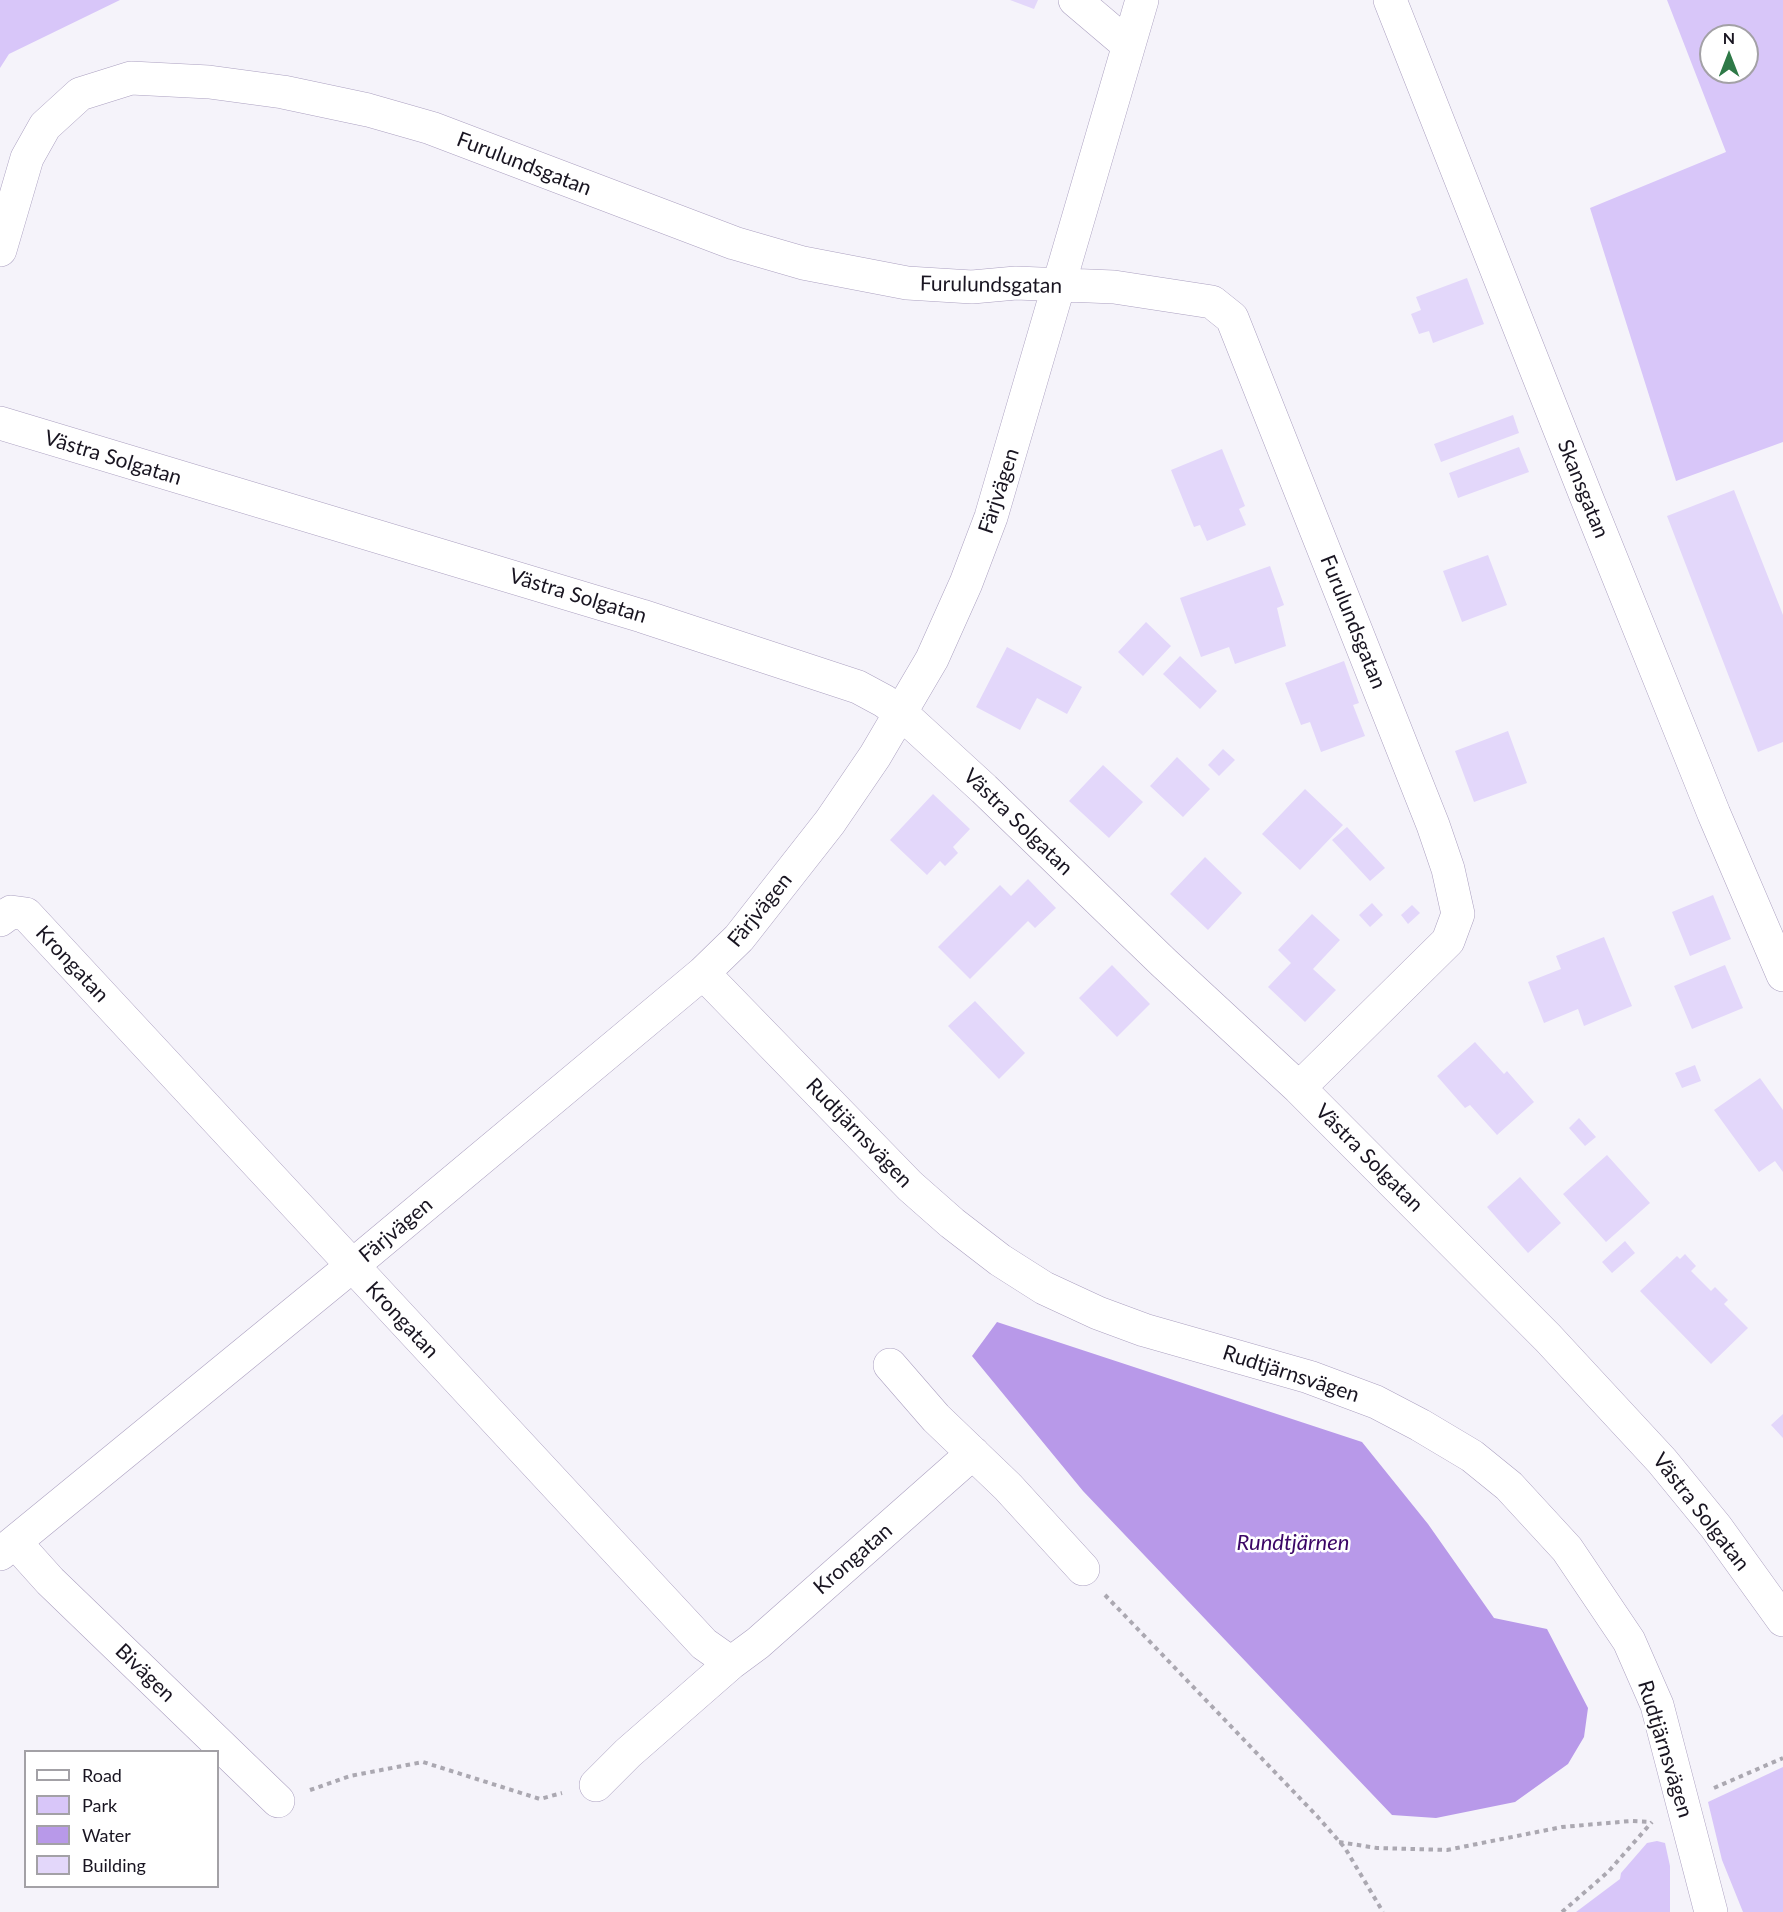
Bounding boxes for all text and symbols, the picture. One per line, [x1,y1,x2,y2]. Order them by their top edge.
north arrow [1699,24,1759,84]
text: N [1723,28,1735,47]
street label: Furulundsgatan [453,127,595,201]
street label: Furulundsgatan [920,271,1062,299]
street label: Västra Solgatan [41,425,185,491]
street label: Skansgatan [1552,436,1614,542]
street label: Färjvägen [973,445,1025,537]
street label: Furulundsgatan [1315,551,1391,693]
street label: Västra Solgatan [506,563,650,629]
street label: Västra Solgatan [958,764,1078,880]
street label: Färjvägen [722,868,798,952]
street label: Krongatan [30,920,114,1008]
street label: Rudtjärnsvägen [801,1073,917,1193]
street label: Västra Solgatan [1310,1099,1428,1217]
street label: Färjvägen [354,1192,438,1268]
street label: Krongatan [360,1276,444,1364]
street label: Rudtjärnsvägen [1220,1340,1362,1408]
street label: Västra Solgatan [1647,1448,1755,1576]
street label: Krongatan [809,1518,897,1600]
water label: Rundtjärnen [1237,1530,1349,1556]
street label: Bivägen [110,1639,180,1707]
street label: Rudtjärnsvägen [1632,1677,1698,1821]
legend [24,1750,219,1888]
text: Road [82,1764,122,1786]
text: Park [82,1794,117,1816]
text: Water [82,1824,131,1846]
text: Building [82,1854,146,1876]

